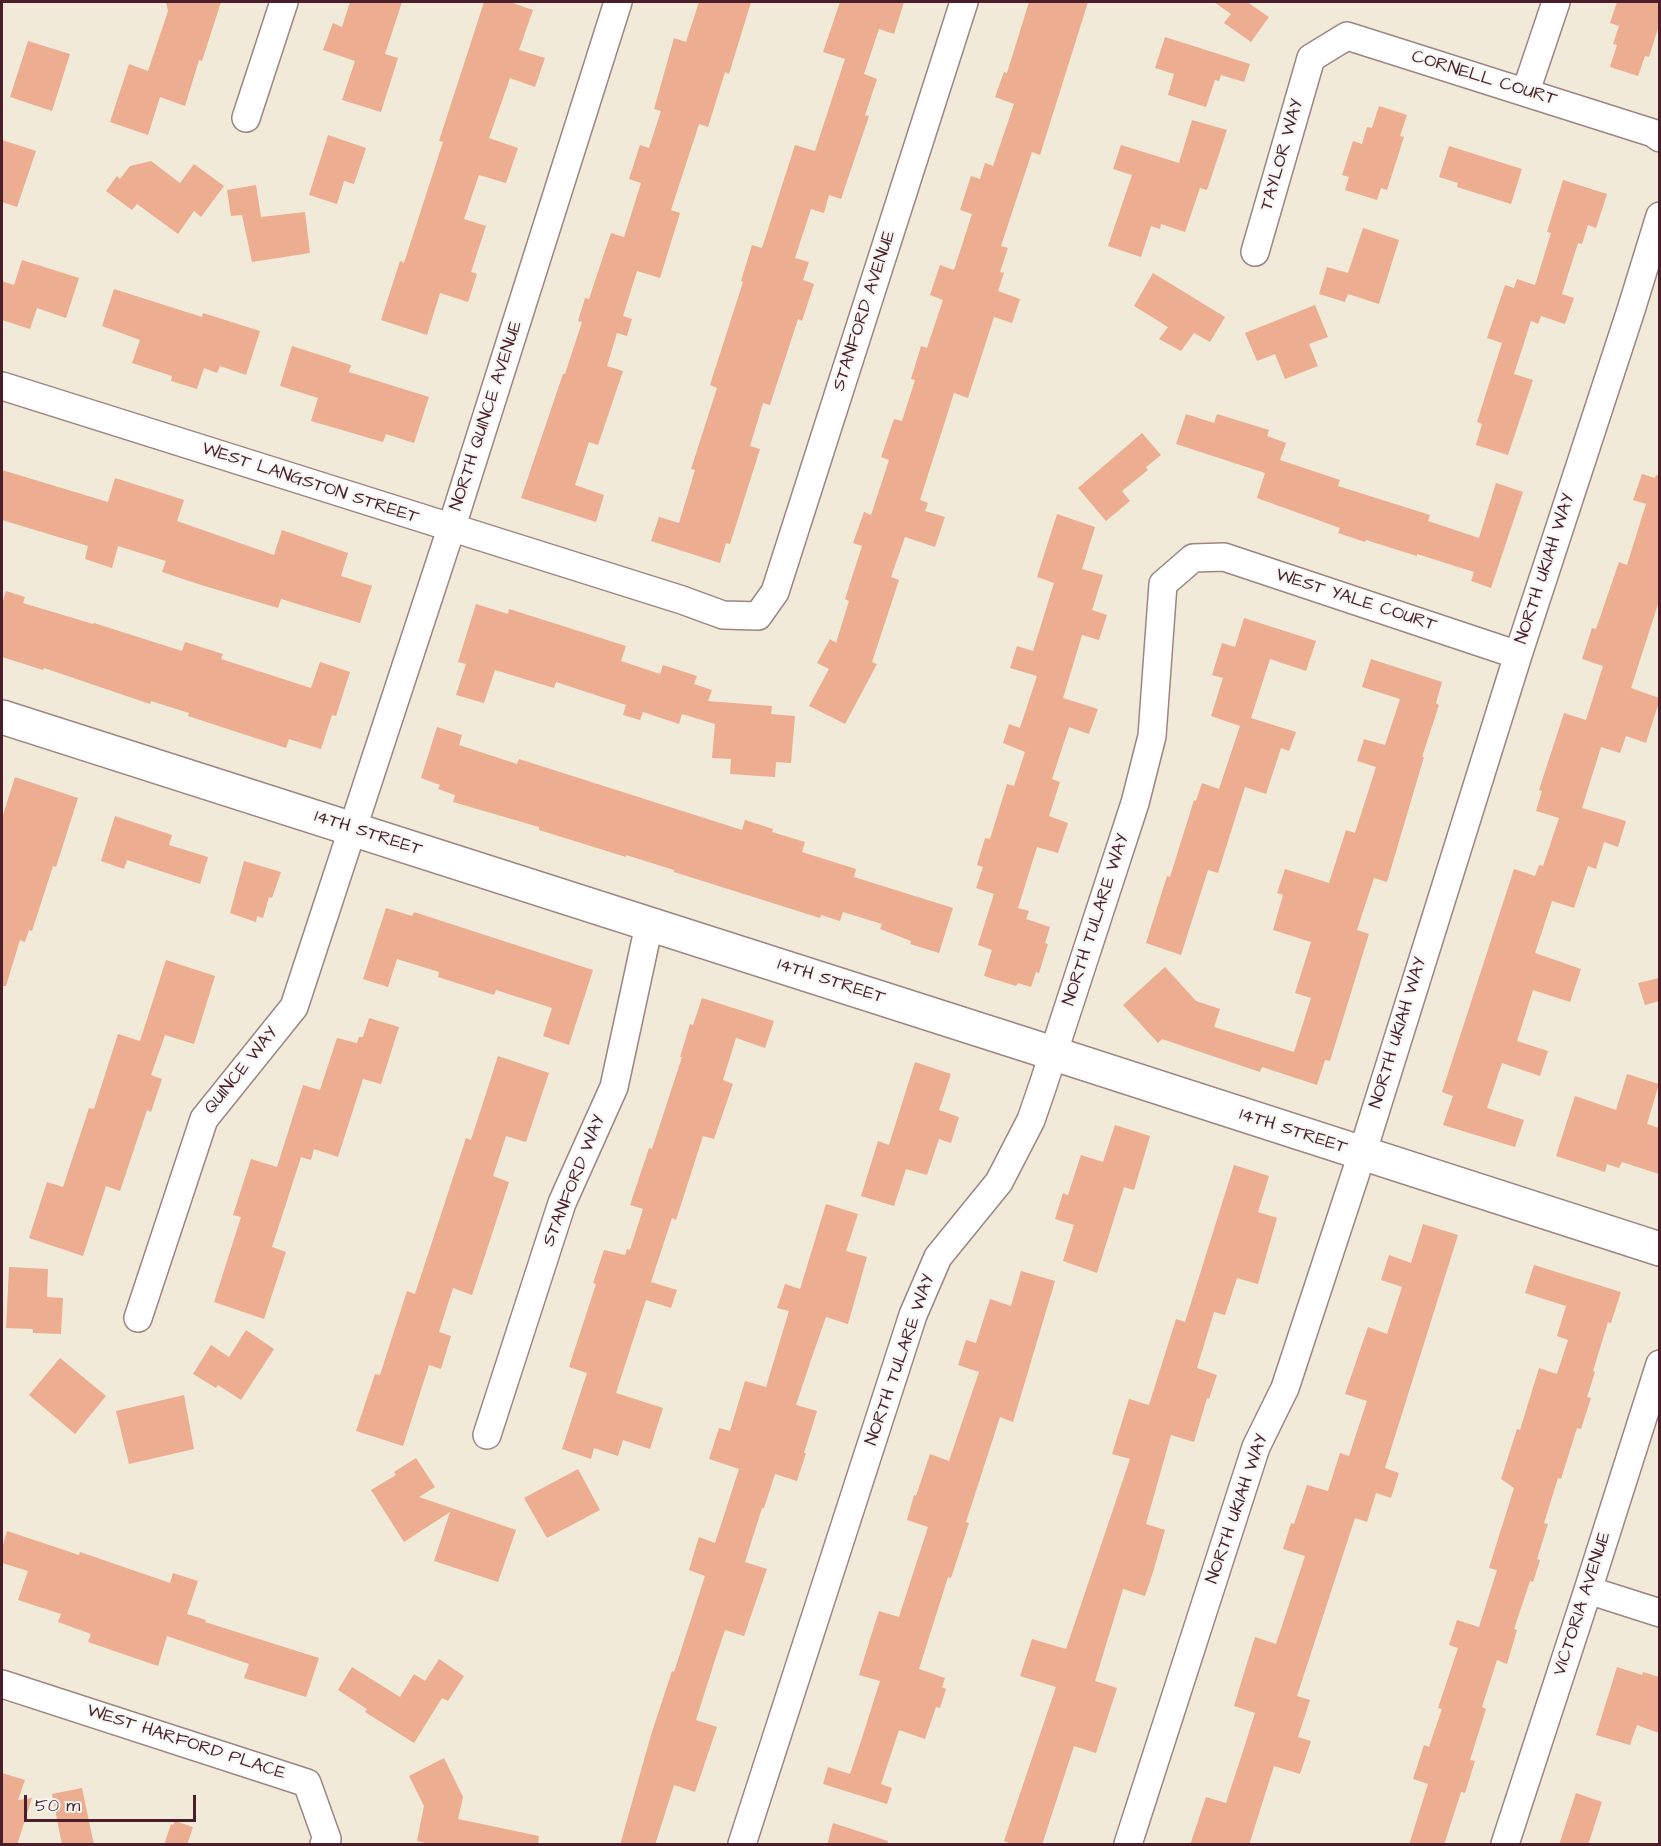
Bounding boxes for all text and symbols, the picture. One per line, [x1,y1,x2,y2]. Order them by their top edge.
street label: CORNELL COURT [1409,47,1559,111]
street label: TAYLOR WAY [1257,97,1309,213]
street label: STANFORD AVENUE [829,228,901,394]
street label: NORTH QUINCE AVENUE [446,318,528,514]
street label: WEST LANGSTON STREET [199,439,421,529]
street label: NORTH UKIAH WAY [1511,491,1581,647]
street label: WEST YALE COURT [1273,565,1439,637]
street label: 14TH STREET [311,806,425,862]
street label: NORTH TULARE WAY [1059,831,1135,1009]
street label: 14TH STREET [774,954,888,1010]
street label: NORTH UKIAH WAY [1366,955,1432,1111]
street label: QUINCE WAY [200,1023,284,1119]
street label: 14TH STREET [1236,1104,1350,1160]
street label: STANFORD WAY [539,1112,611,1250]
street label: NORTH TULARE WAY [862,1272,940,1448]
street label: NORTH UKIAH WAY [1202,1431,1274,1587]
street label: VICTORIA AVENUE [1550,1529,1616,1679]
street label: WEST HARFORD PLACE [84,1701,288,1785]
scale bar [27,1783,200,1821]
text: 50 m [35,1793,80,1818]

